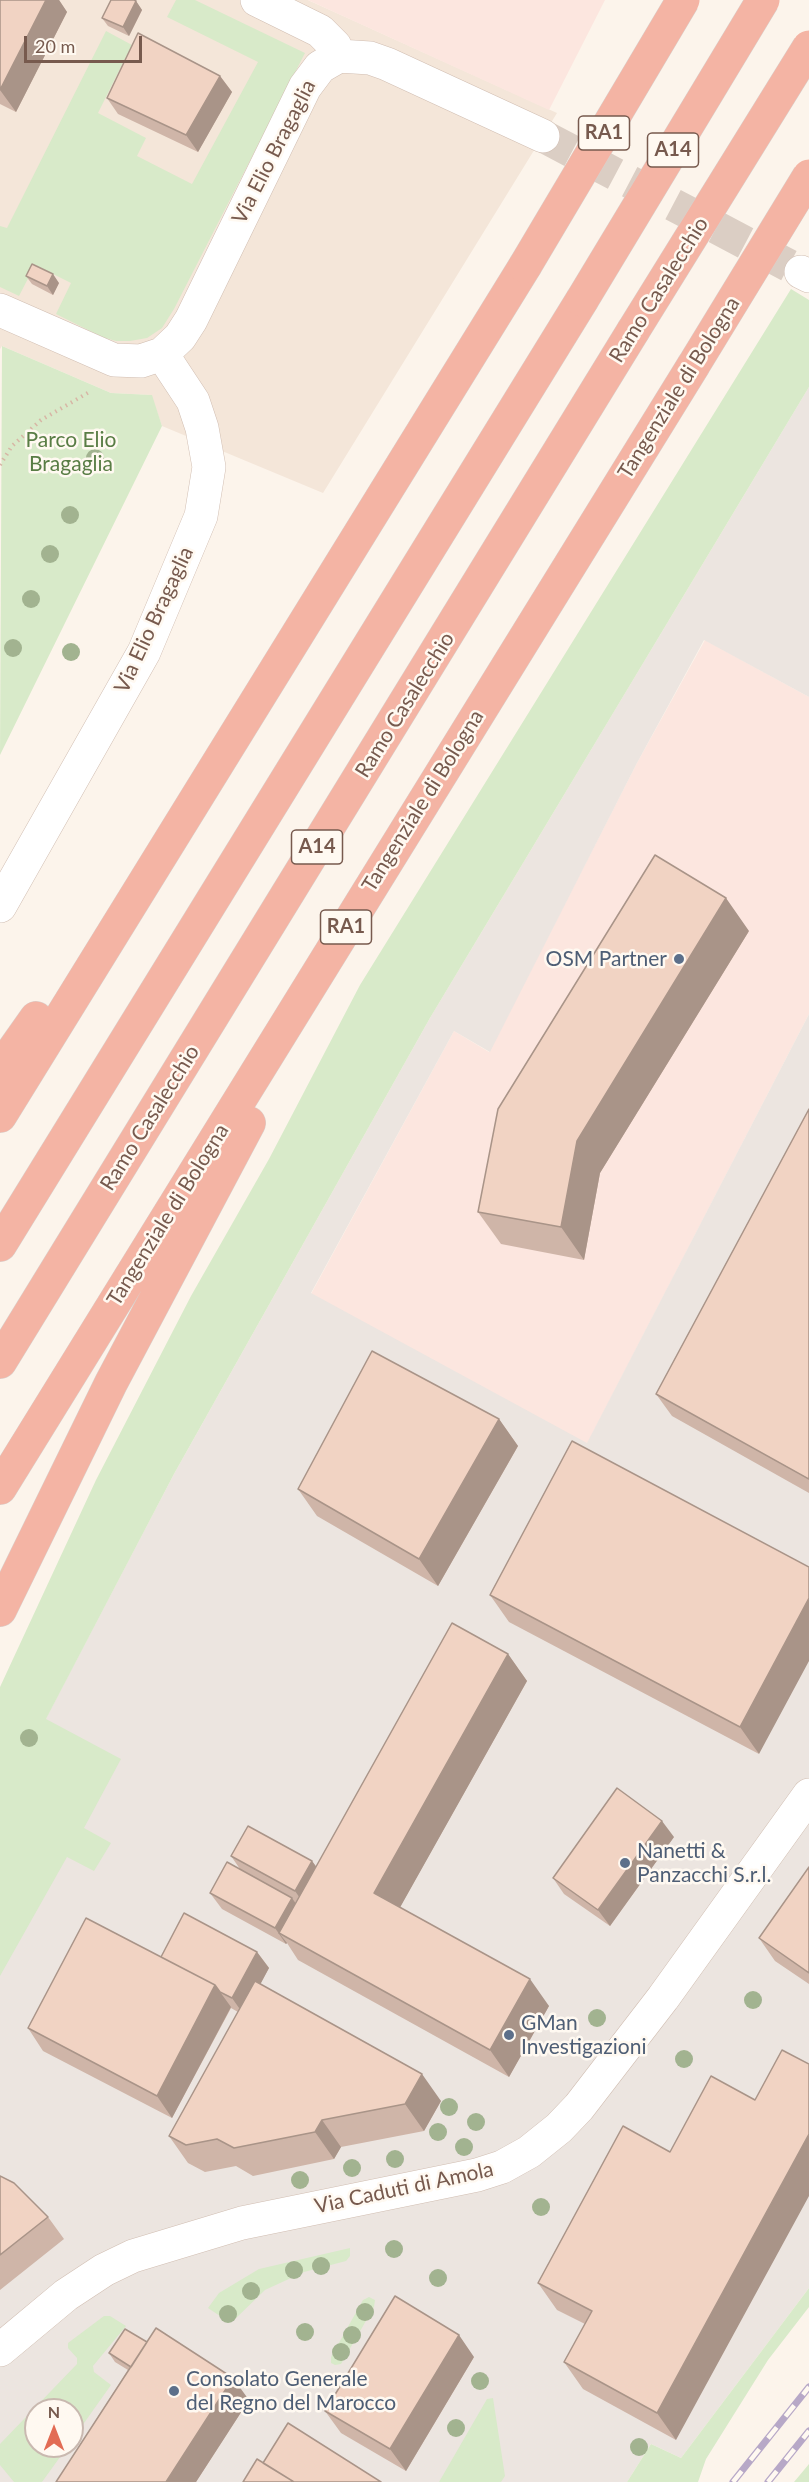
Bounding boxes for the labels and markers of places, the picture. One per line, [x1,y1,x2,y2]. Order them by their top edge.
place label: OSM Partner [546,946,667,972]
marker: OSM Partner [672,952,686,966]
place label: Nanetti & Panzacchi S.r.l. [637,1838,771,1888]
marker: Nanetti & Panzacchi S.r.l. [618,1856,632,1870]
place label: GMan Investigazioni [521,2010,646,2060]
marker: GMan Investigazioni [502,2028,516,2042]
place label: Consolato Generale del Regno del Marocco [186,2366,396,2416]
marker: Consolato Generale del Regno del Marocco [167,2384,181,2398]

